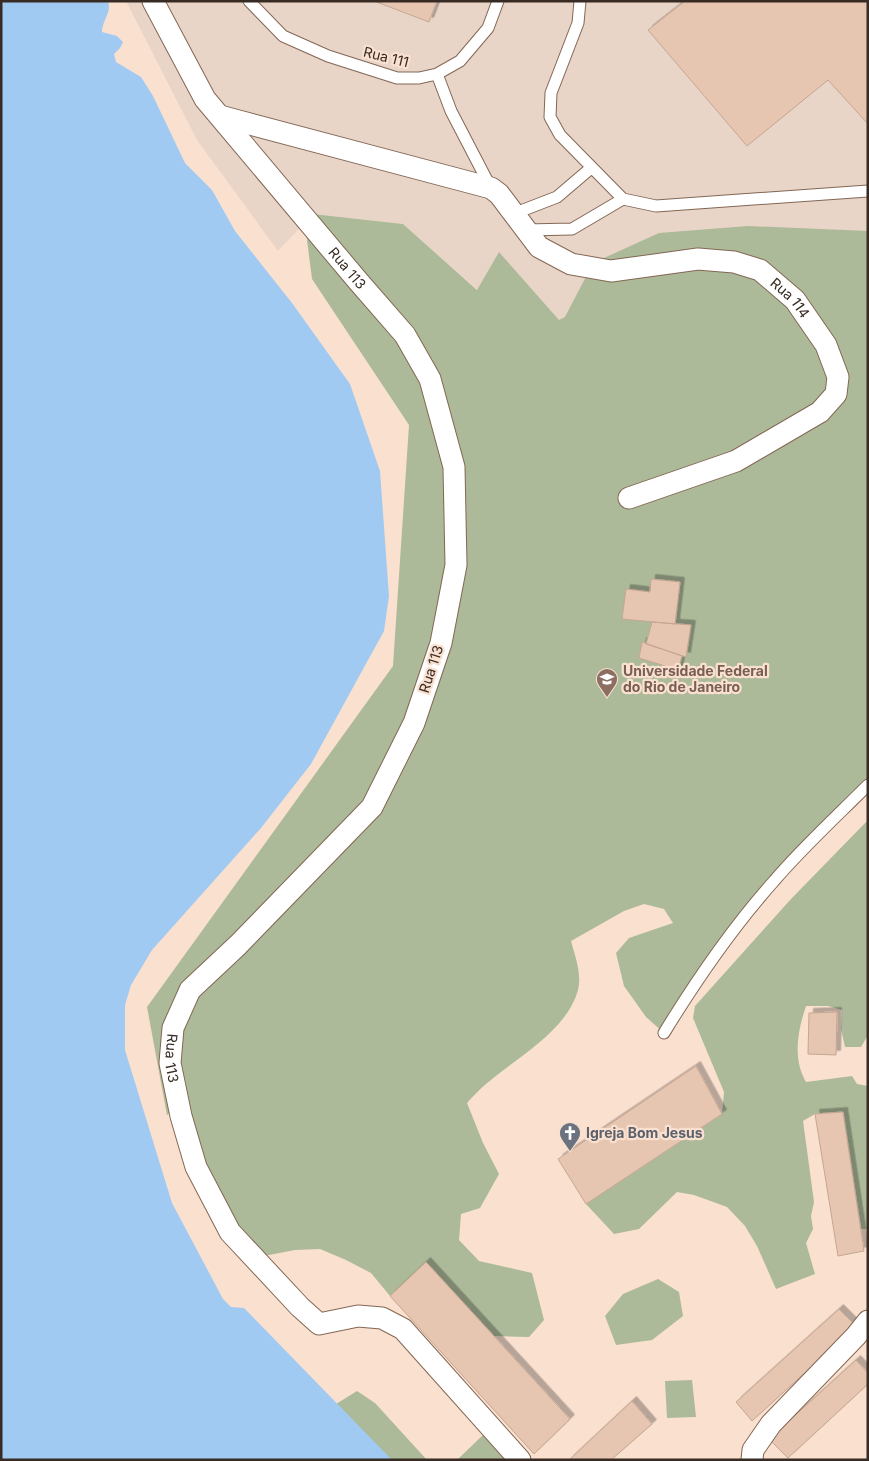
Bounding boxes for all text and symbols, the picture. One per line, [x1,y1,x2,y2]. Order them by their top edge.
street label: Rua 111 [362,43,411,70]
street label: Rua 113 [325,244,370,292]
street label: Rua 114 [767,274,814,321]
street label: Rua 113 [415,643,446,695]
place label: Universidade Federal do Rio de Janeiro [623,662,768,695]
school or university icon: Universidade Federal do Rio de Janeiro [595,667,619,698]
street label: Rua 113 [162,1033,183,1084]
church icon: Igreja Bom Jesus [558,1121,582,1152]
place label: Igreja Bom Jesus [586,1124,703,1141]

